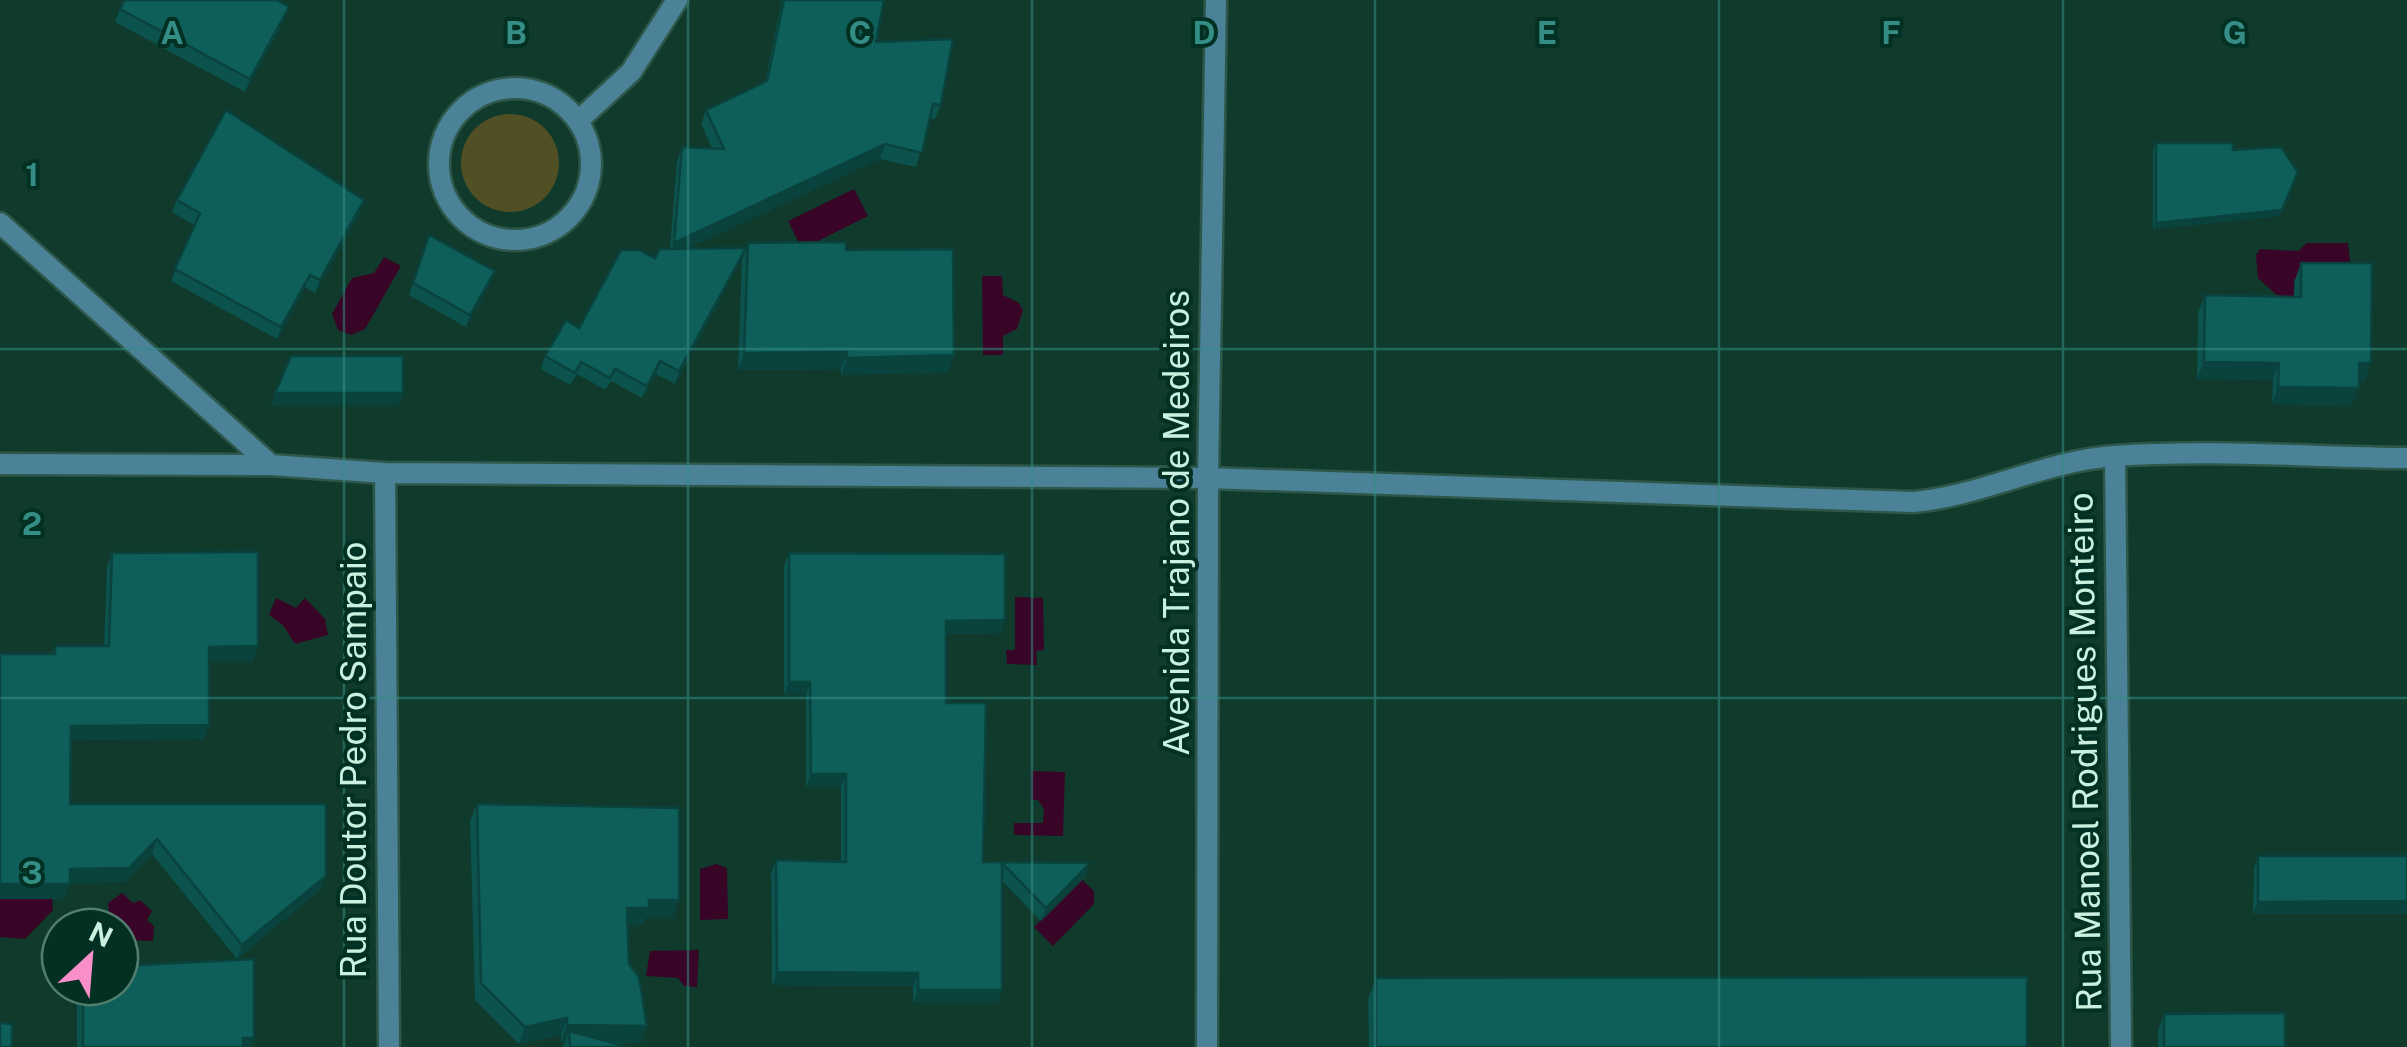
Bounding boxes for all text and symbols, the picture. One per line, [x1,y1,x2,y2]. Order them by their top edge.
text: A [160,14,184,51]
text: B [505,14,527,51]
text: C [849,14,871,51]
text: D [1192,14,1216,51]
text: E [1537,14,1557,51]
text: F [1881,14,1901,51]
text: G [2223,14,2247,51]
text: 1 [25,156,39,193]
street label: Avenida Trajano de Medeiros [1156,290,1197,756]
street label: Rua Manoel Rodrigues Monteiro [2059,492,2110,1012]
text: 2 [22,505,42,542]
street label: Rua Doutor Pedro Sampaio [333,542,374,978]
text: 3 [21,854,43,891]
north arrow [40,907,140,1007]
text: N [84,914,118,954]

